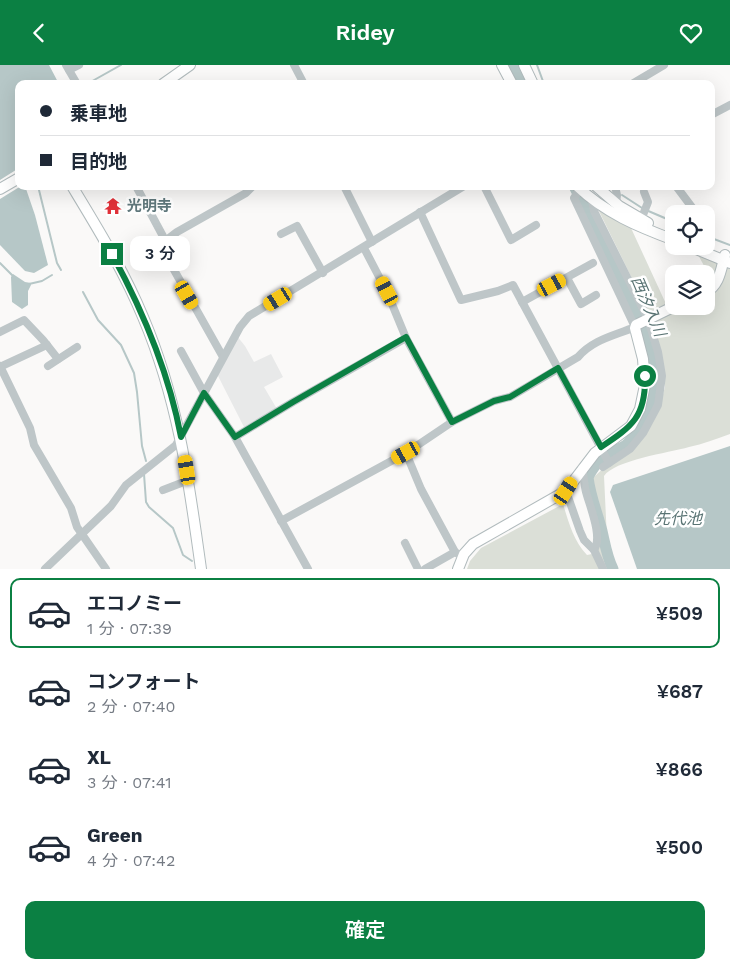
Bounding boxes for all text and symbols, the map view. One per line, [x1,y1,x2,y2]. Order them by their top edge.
icon: back [25,19,53,47]
icon: heart [677,19,705,47]
text: Ridey [335,20,395,45]
text: 乗車地 [70,102,127,125]
text: 目的地 [70,150,127,173]
temple icon: 光明寺 [103,196,123,216]
place label: 光明寺 [127,197,172,215]
map controls [665,205,715,315]
button: locate [665,205,715,255]
callout: 3 分 [130,237,190,271]
route end [101,243,123,265]
text: 3 分 [145,244,175,263]
button: layers [665,265,715,315]
car [535,271,568,299]
water label: 西汐入川 [627,273,671,341]
car [373,274,400,308]
car [173,278,200,312]
car [261,285,294,313]
route start [634,365,656,387]
car [389,439,422,467]
car [177,454,196,486]
car [551,474,580,508]
water label: 先代池 [654,509,704,528]
icon: car [27,591,72,636]
text: エコノミー [87,592,182,615]
text: ¥509 [656,602,703,625]
text: 1 分 · 07:39 [87,619,172,638]
icon: car [27,669,72,714]
text: コンフォート [87,670,200,693]
text: ¥687 [657,680,703,703]
text: 2 分 · 07:40 [87,697,175,716]
text: XL [87,746,111,769]
icon: car [27,747,72,792]
text: ¥866 [656,758,703,781]
text: 3 分 · 07:41 [87,773,171,792]
text: Green [87,824,143,847]
icon: car [27,825,72,870]
text: ¥500 [655,836,703,859]
text: 4 分 · 07:42 [87,851,175,870]
button: 確定 [25,901,705,959]

